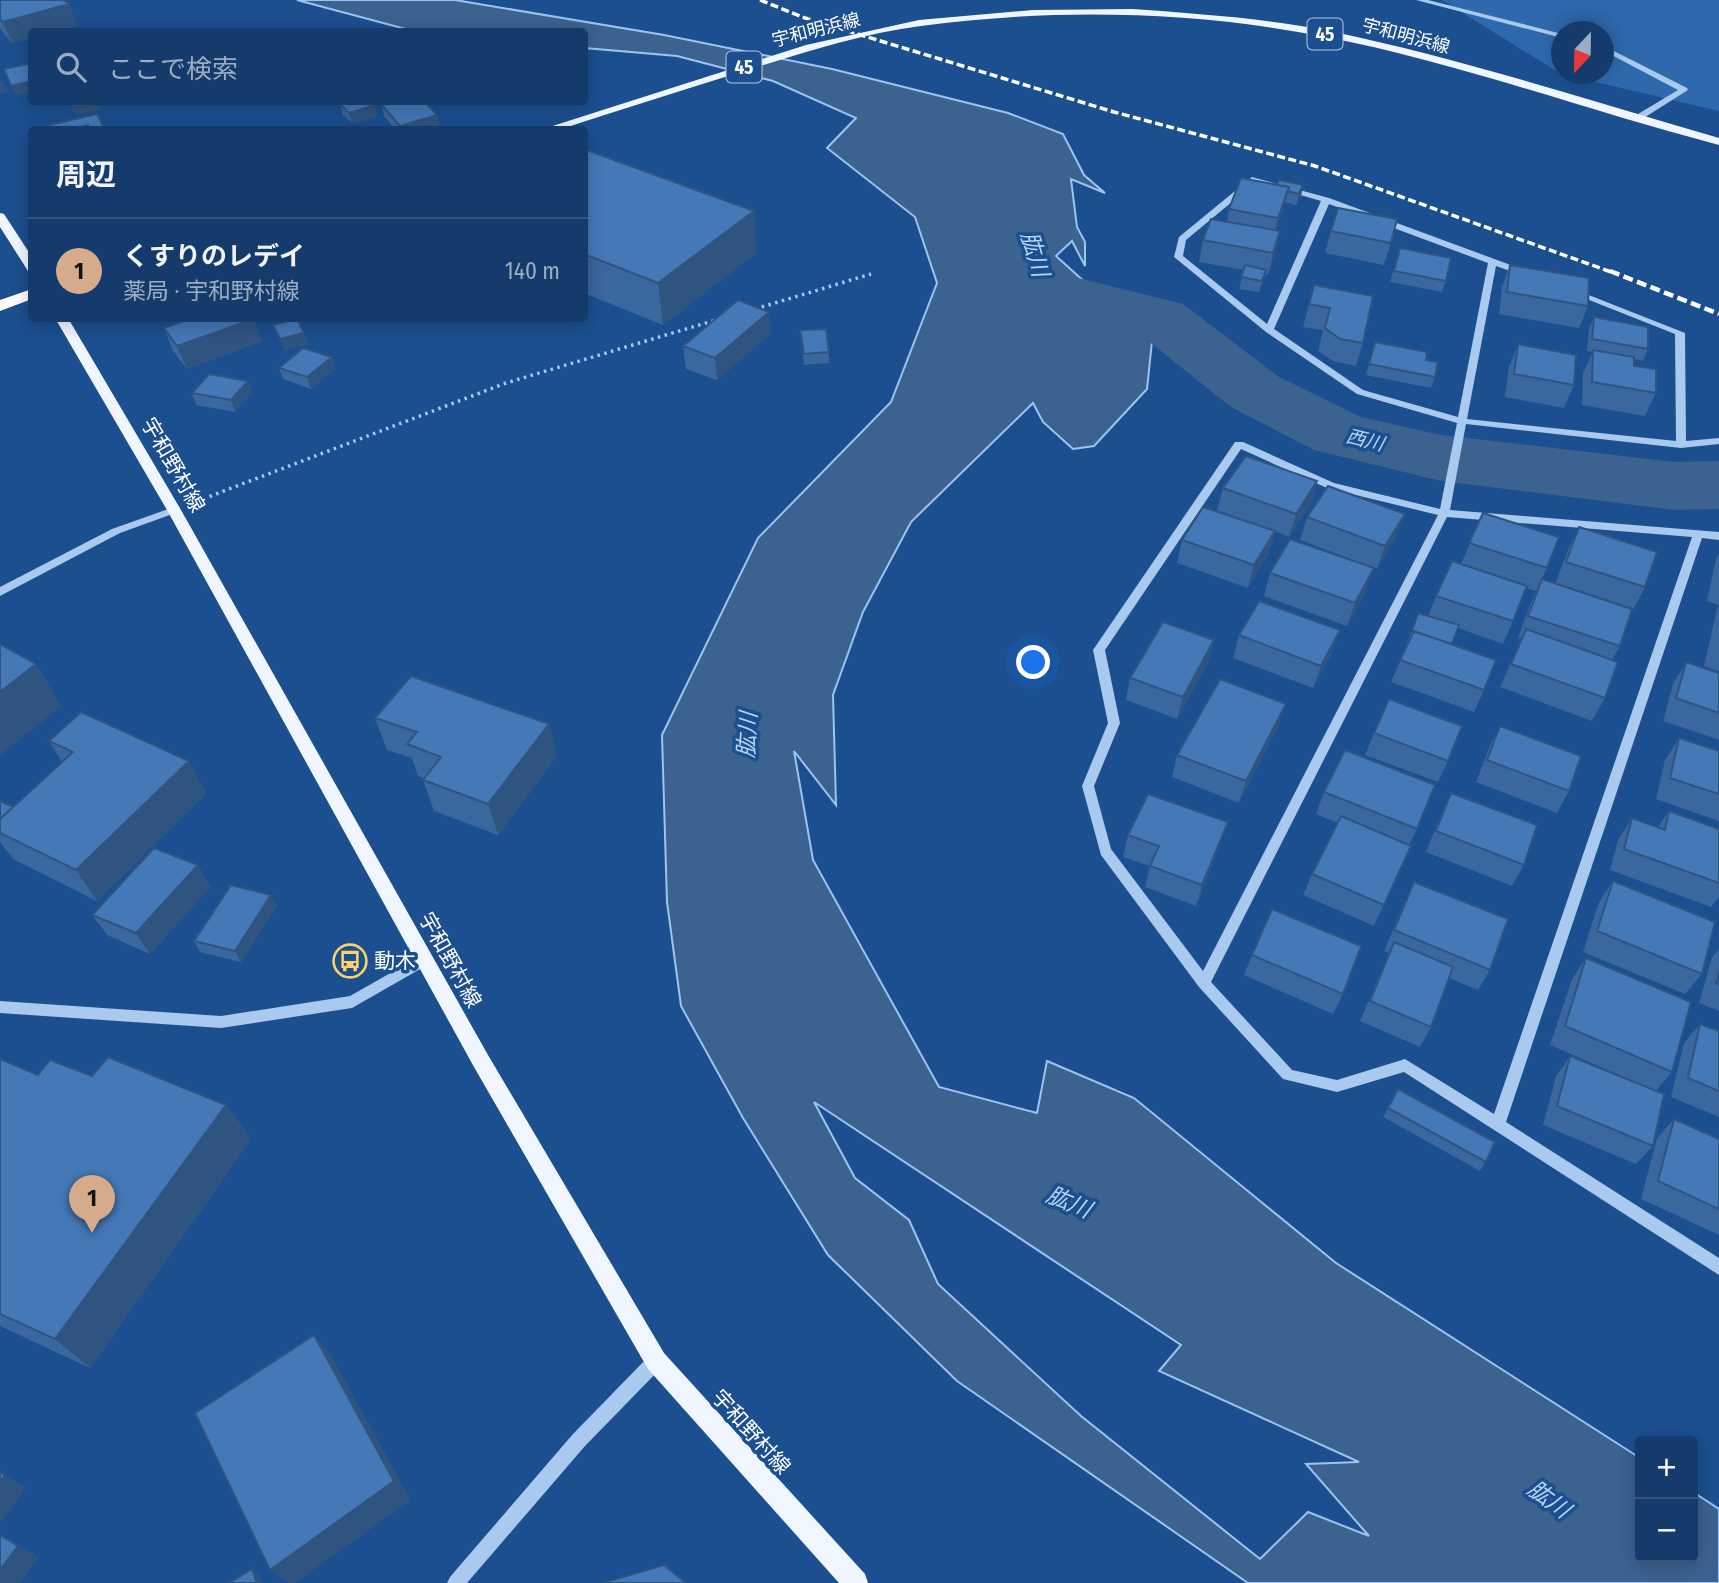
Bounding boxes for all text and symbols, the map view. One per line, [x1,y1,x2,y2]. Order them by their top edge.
street label: 宇和明浜線 [770,8,862,52]
street label: 宇和明浜線 [1360,14,1452,58]
road number: 45 [1308,18,1342,50]
north arrow [1551,21,1614,84]
search box [28,28,588,105]
icon: search [52,48,90,86]
road number: 45 [726,52,762,82]
text: ここで検索 [108,54,238,85]
text: 周辺 [56,157,116,193]
water label: 肱川 [1015,228,1056,283]
text: くすりのレデイ [123,241,305,272]
text: 1 [74,257,84,285]
text: 140 m [505,257,560,285]
text: 薬局 · 宇和野村線 [123,277,300,305]
street label: 宇和野村線 [135,413,211,517]
water label: 西川 [1344,424,1388,456]
your location [1016,645,1050,679]
water label: 肱川 [731,708,763,759]
street label: 宇和野村線 [413,908,487,1012]
bus stop icon: 動木 [331,942,369,980]
place label: 動木 [374,948,416,974]
pin: 1 [69,1175,115,1233]
water label: 肱川 [1042,1180,1098,1225]
street label: 宇和野村線 [706,1384,796,1480]
map controls [1635,1436,1698,1562]
button: + [1635,1436,1698,1499]
water label: 肱川 [1522,1474,1578,1526]
button: − [1635,1499,1698,1562]

